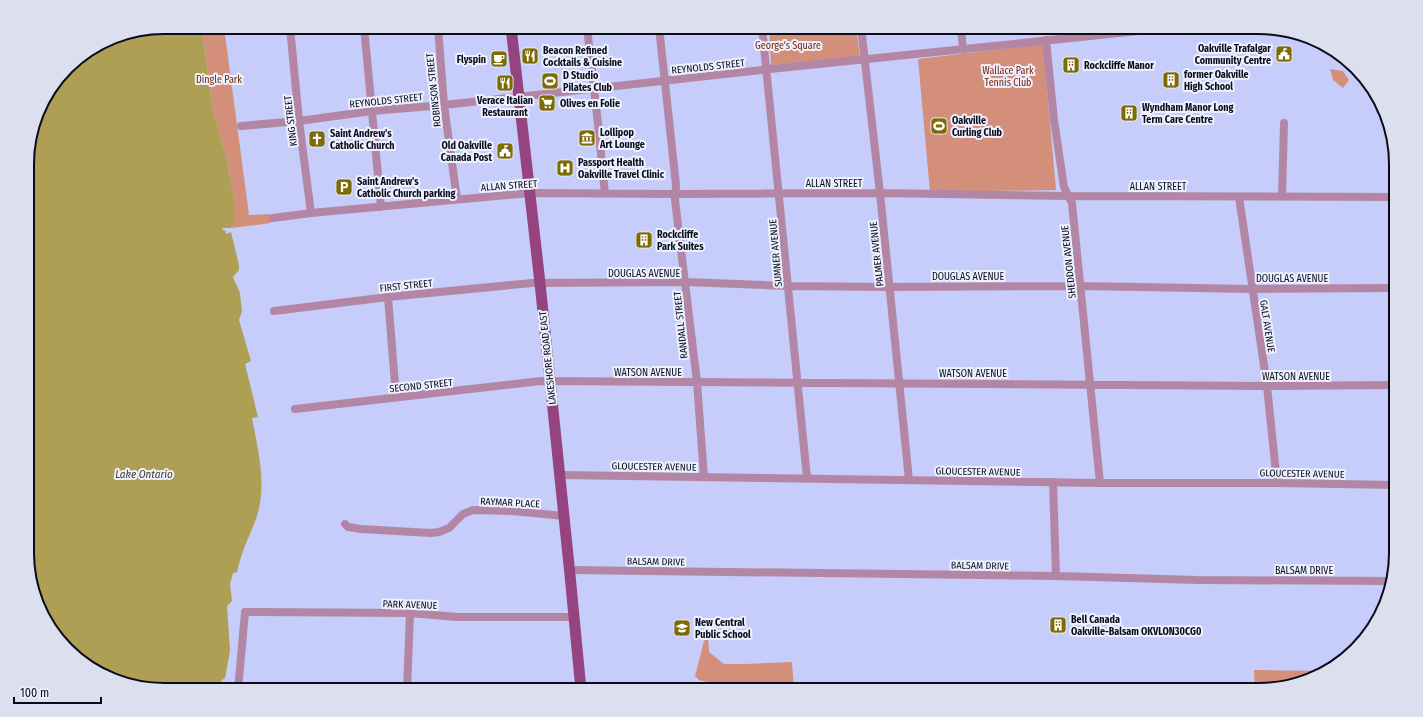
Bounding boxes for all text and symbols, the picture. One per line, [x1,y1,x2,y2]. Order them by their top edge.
park label: George's Square [755,40,821,52]
place label: Oakville Trafalgar Community Centre [1195,43,1271,67]
public building icon: Oakville Trafalgar Community Centre [1274,44,1294,64]
place label: Beacon Refined Cocktails & Cuisine [543,45,622,69]
restaurant icon: Beacon Refined Cocktails & Cuisine [520,46,540,66]
cafe icon: Flyspin [489,49,509,69]
street label: ROBINSON STREET [424,52,444,127]
place label: Flyspin [457,54,486,66]
building icon: Rockcliffe Manor [1061,55,1081,75]
street label: REYNOLDS STREET [671,57,746,77]
place label: Rockcliffe Manor [1084,60,1154,72]
park label: Wallace Park Tennis Club [982,65,1034,89]
place label: former Oakville High School [1184,69,1249,93]
place label: D Studio Pilates Club [563,70,613,94]
building icon: former Oakville High School [1161,70,1181,90]
sports icon: D Studio Pilates Club [540,71,560,91]
restaurant icon: Verace Italian Restaurant [495,73,515,93]
park label: Dingle Park [196,74,242,86]
street label: REYNOLDS STREET [349,91,424,111]
supermarket icon: Olives en Folie [537,93,557,113]
street label: KING STREET [282,95,300,147]
place label: Verace Italian Restaurant [476,95,533,119]
place label: Olives en Folie [560,98,620,110]
place label: Wyndham Manor Long Term Care Centre [1142,102,1234,126]
building icon: Wyndham Manor Long Term Care Centre [1119,103,1139,123]
place label: Oakville Curling Club [952,115,1003,139]
sports icon: Oakville Curling Club [929,116,949,136]
place label: Lollipop Art Lounge [599,127,645,151]
place label: Saint Andrew's Catholic Church [330,128,395,152]
museum icon: Lollipop Art Lounge [577,128,597,148]
church icon: Saint Andrew's Catholic Church [307,129,327,149]
place label: Old Oakville Canada Post [441,140,492,164]
public building icon: Old Oakville Canada Post [495,141,515,161]
place label: Passport Health Oakville Travel Clinic [578,157,665,181]
hospital icon: Passport Health Oakville Travel Clinic [555,158,575,178]
place label: Saint Andrew's Catholic Church parking [357,176,455,200]
parking icon: Saint Andrew's Catholic Church parking [334,177,354,197]
street label: ALLAN STREET [480,178,538,194]
street label: ALLAN STREET [806,178,863,190]
street label: ALLAN STREET [1130,181,1187,193]
street label: SUMNER AVENUE [767,218,785,287]
street label: PALMER AVENUE [868,220,886,287]
street label: SHEDDON AVENUE [1059,224,1079,299]
place label: Rockcliffe Park Suites [657,229,704,253]
building icon: Rockcliffe Park Suites [634,230,654,250]
street label: DOUGLAS AVENUE [608,268,680,280]
street label: DOUGLAS AVENUE [932,271,1004,283]
street label: DOUGLAS AVENUE [1256,273,1328,285]
street label: FIRST STREET [379,277,433,295]
street label: RANDALL STREET [671,290,691,359]
street label: GALT AVENUE [1257,299,1277,354]
street label: LAKESHORE ROAD EAST [537,310,559,405]
street label: WATSON AVENUE [614,367,682,379]
street label: WATSON AVENUE [939,368,1007,380]
street label: WATSON AVENUE [1262,371,1330,383]
street label: SECOND STREET [389,377,454,395]
street label: GLOUCESTER AVENUE [611,460,697,474]
street label: GLOUCESTER AVENUE [935,465,1021,479]
street label: GLOUCESTER AVENUE [1259,467,1345,481]
water label: Lake Ontario [115,468,173,481]
street label: RAYMAR PLACE [480,495,540,511]
street label: BALSAM DRIVE [627,555,686,569]
street label: BALSAM DRIVE [951,559,1010,573]
street label: BALSAM DRIVE [1275,565,1333,577]
street label: PARK AVENUE [383,598,438,612]
place label: Bell Canada Oakville-Balsam OKVLON30CG0 [1071,614,1202,638]
building icon: Bell Canada Oakville-Balsam OKVLON30CG0 [1048,615,1068,635]
place label: New Central Public School [695,617,751,641]
school or university icon: New Central Public School [672,618,692,638]
scale bar [14,679,101,705]
text: 100 m [20,686,49,700]

